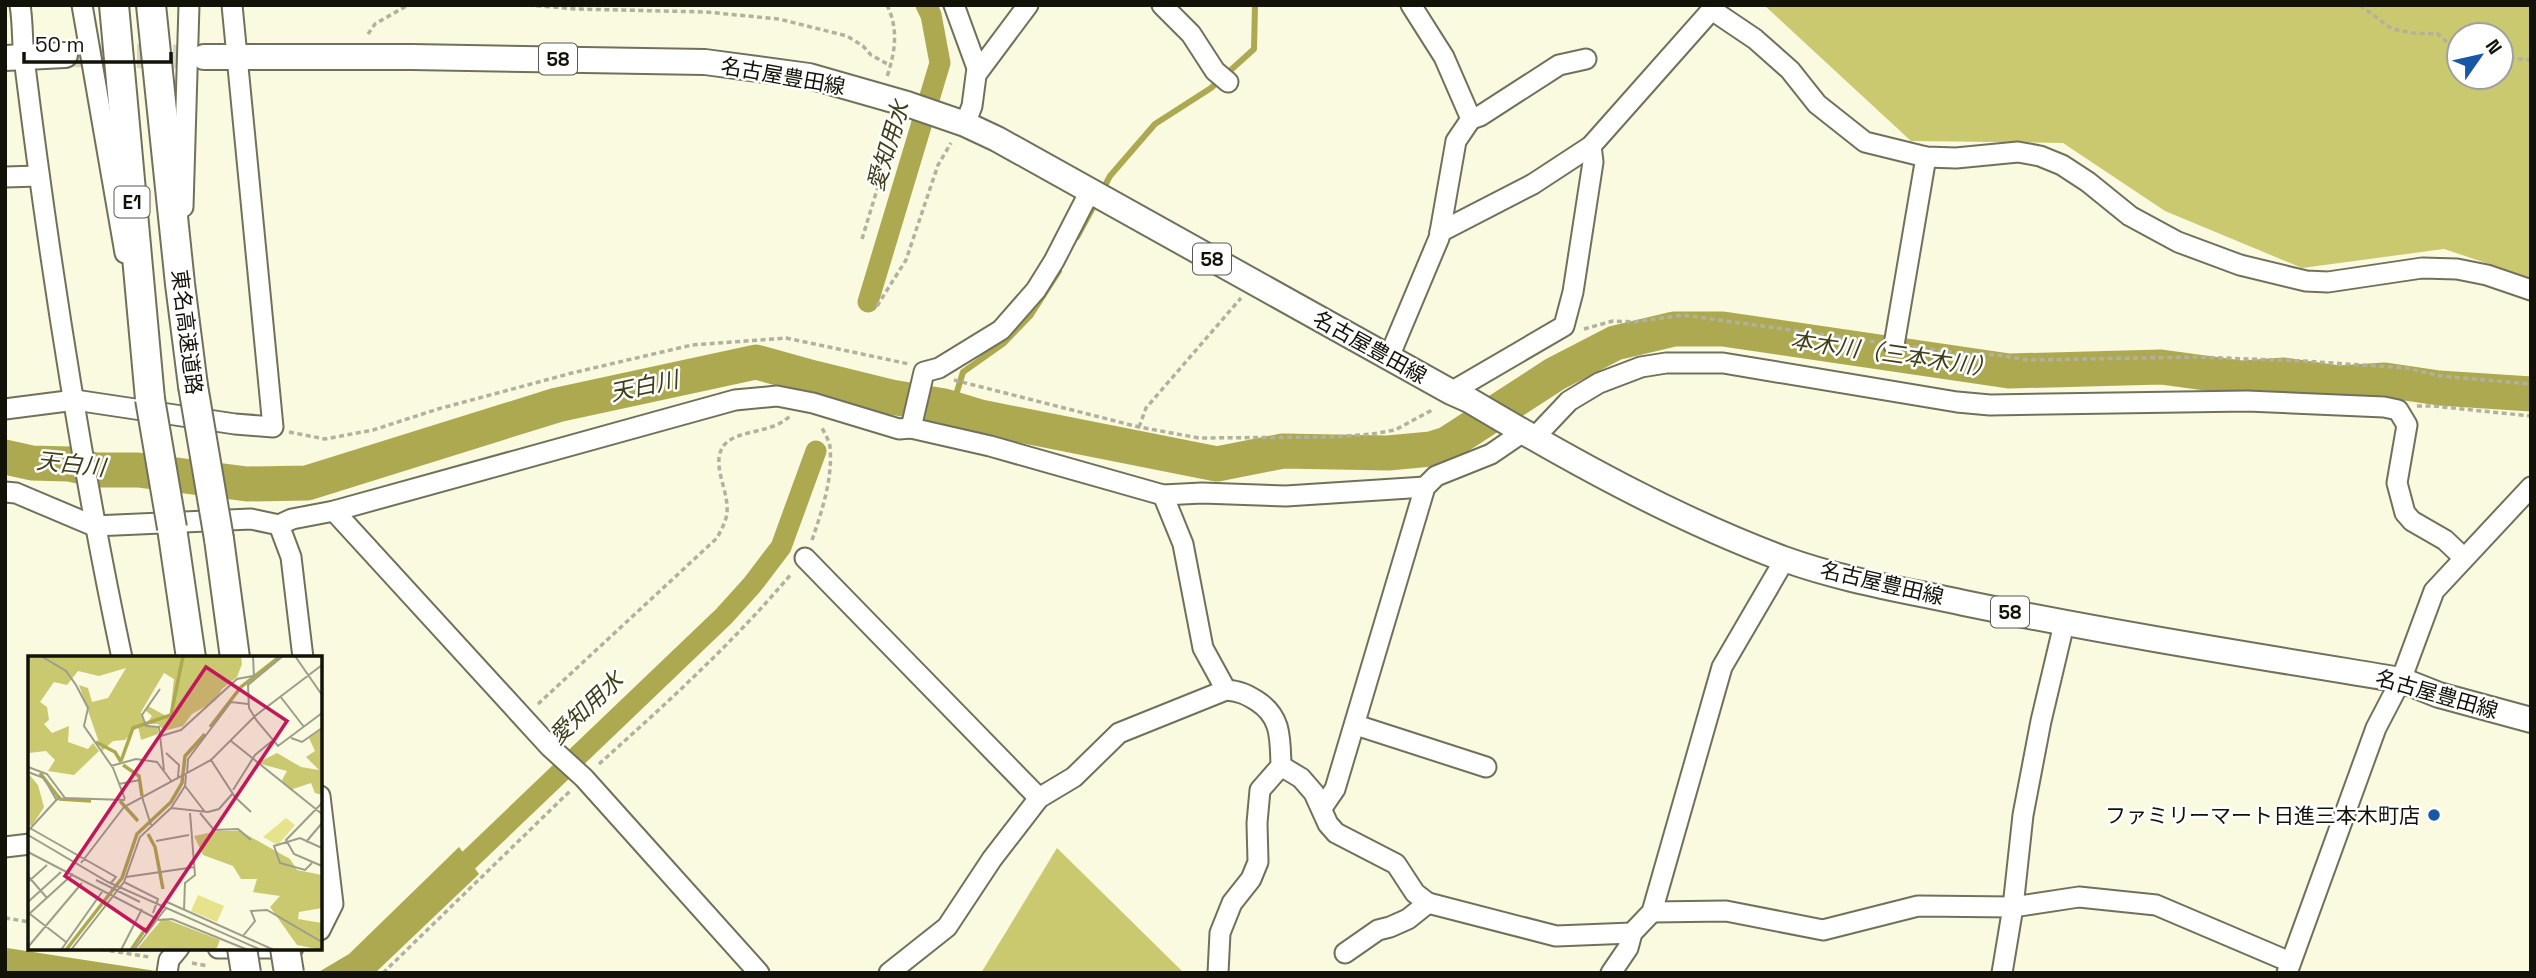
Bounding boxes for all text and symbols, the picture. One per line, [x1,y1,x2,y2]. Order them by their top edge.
scale bar [24,21,172,65]
north arrow [2445,21,2515,91]
text: 50 m [35,31,85,58]
text: N [2480,35,2508,59]
road number: 58 [539,44,577,74]
street label: 名古屋豊田線 [719,52,847,100]
water label: 愛知用水 [860,95,917,194]
road number: E1 [114,186,150,218]
road number: 58 [1193,244,1231,274]
street label: 東名高速道路 [166,268,208,396]
street label: 名古屋豊田線 [1308,305,1432,389]
water label: 本木川（三本木川） [1788,325,1998,383]
water label: 天白川 [607,364,684,408]
water label: 天白川 [35,445,110,483]
street label: 名古屋豊田線 [1818,556,1946,610]
road number: 58 [1991,596,2029,628]
inset map [28,656,322,950]
water label: 愛知用水 [542,663,632,751]
street label: 名古屋豊田線 [2373,664,2501,724]
place label: ファミリーマート日進三本木町店 [2105,802,2420,829]
marker: ファミリーマート日進三本木町店 [2426,807,2442,823]

